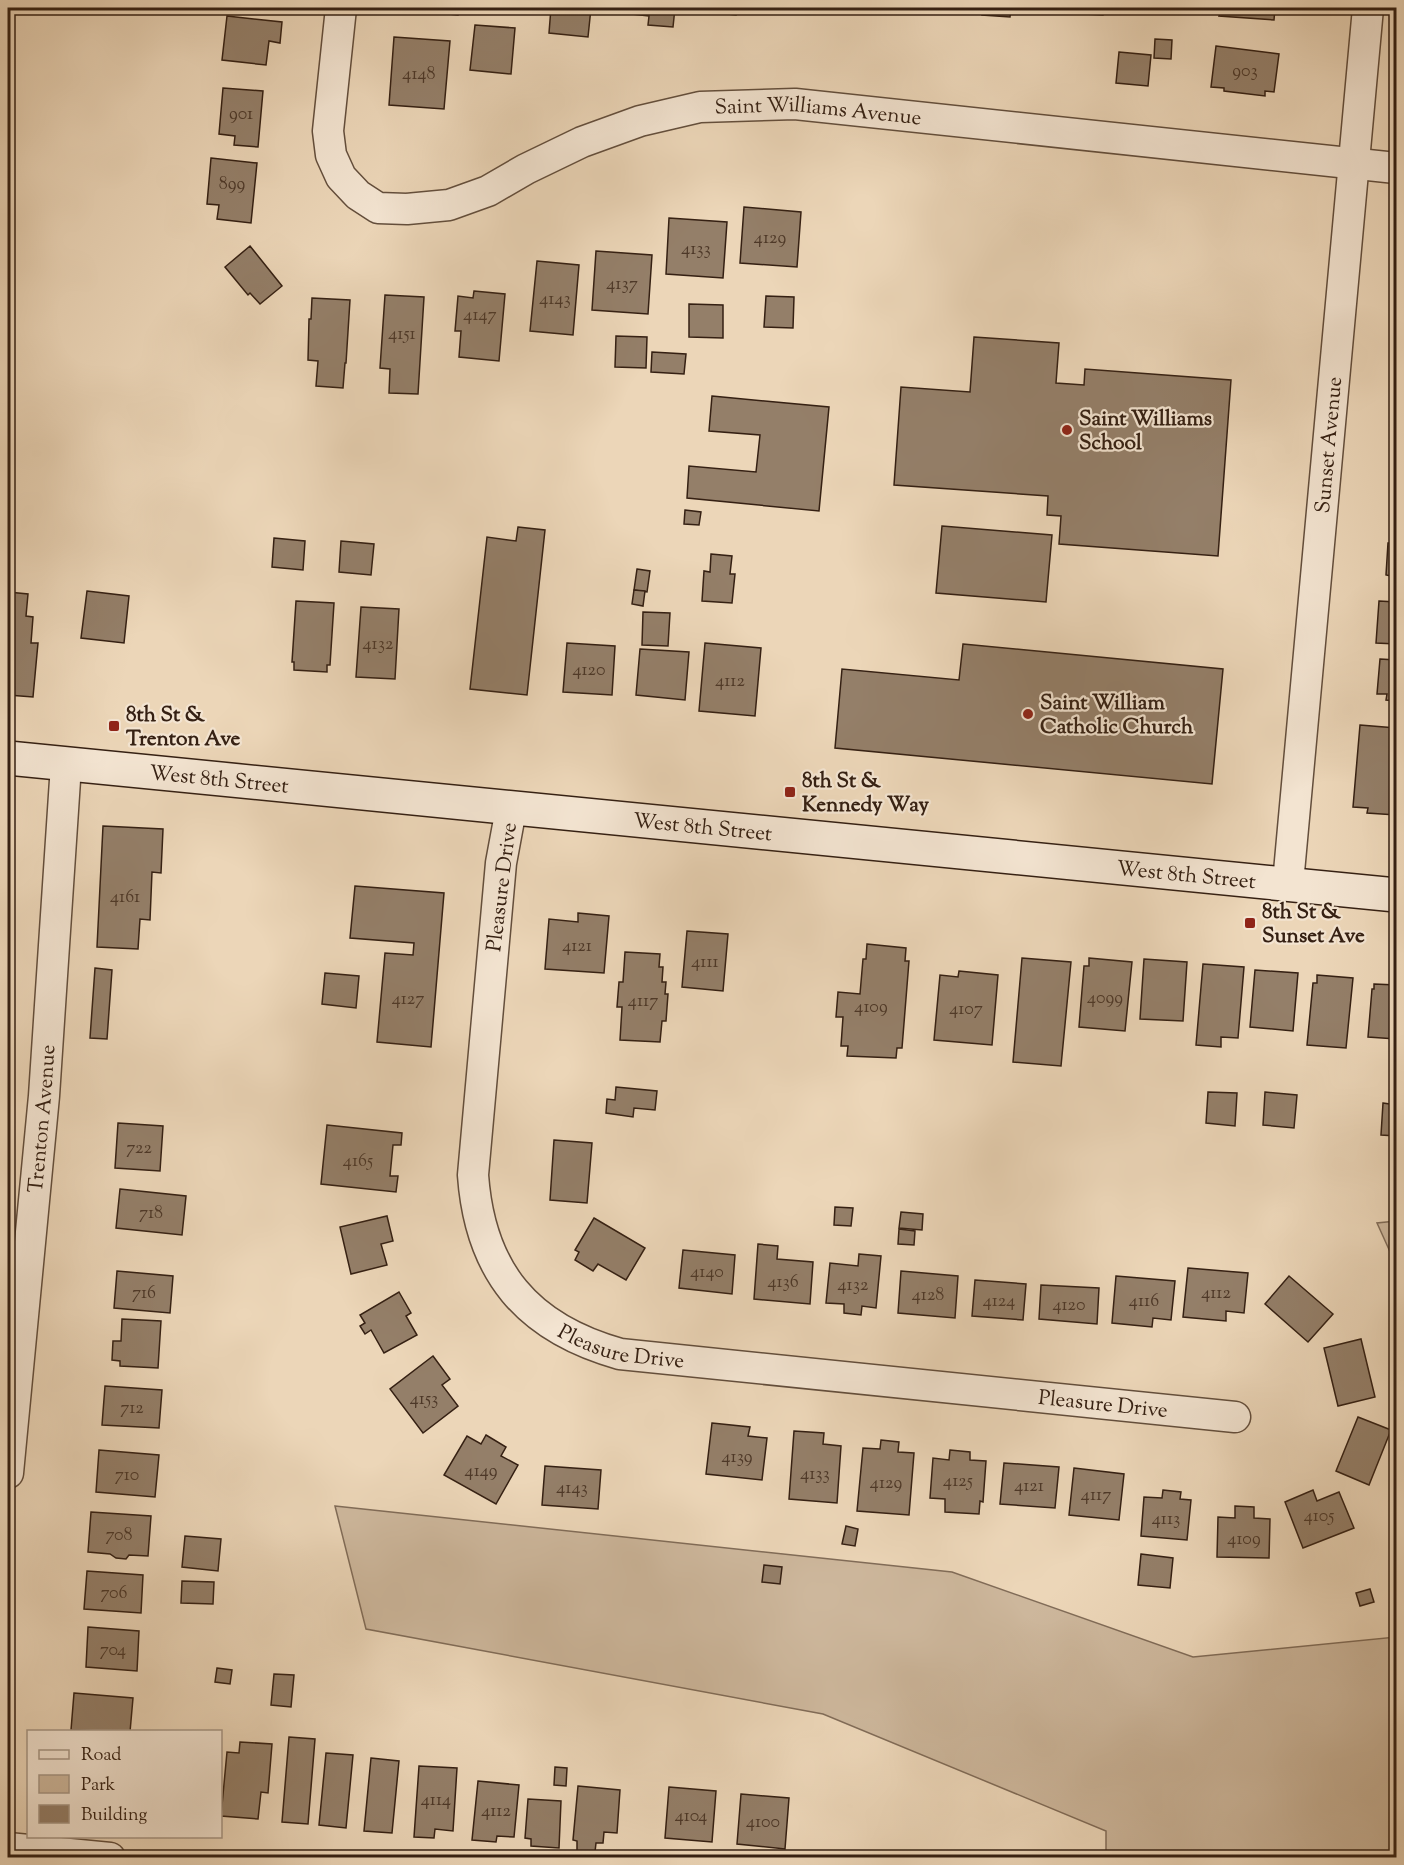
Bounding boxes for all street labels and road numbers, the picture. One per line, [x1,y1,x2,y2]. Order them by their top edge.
street label: Saint Williams Avenue [714,91,923,134]
street label: Sunset Avenue [1309,375,1351,515]
street label: West 8th Street [148,759,290,803]
street label: West 8th Street [631,807,773,850]
street label: Pleasure Drive [480,821,526,954]
street label: West 8th Street [1115,854,1257,898]
street label: Trenton Avenue [22,1044,64,1194]
street label: Pleasure Drive [551,1318,686,1378]
street label: Pleasure Drive [1037,1384,1169,1427]

